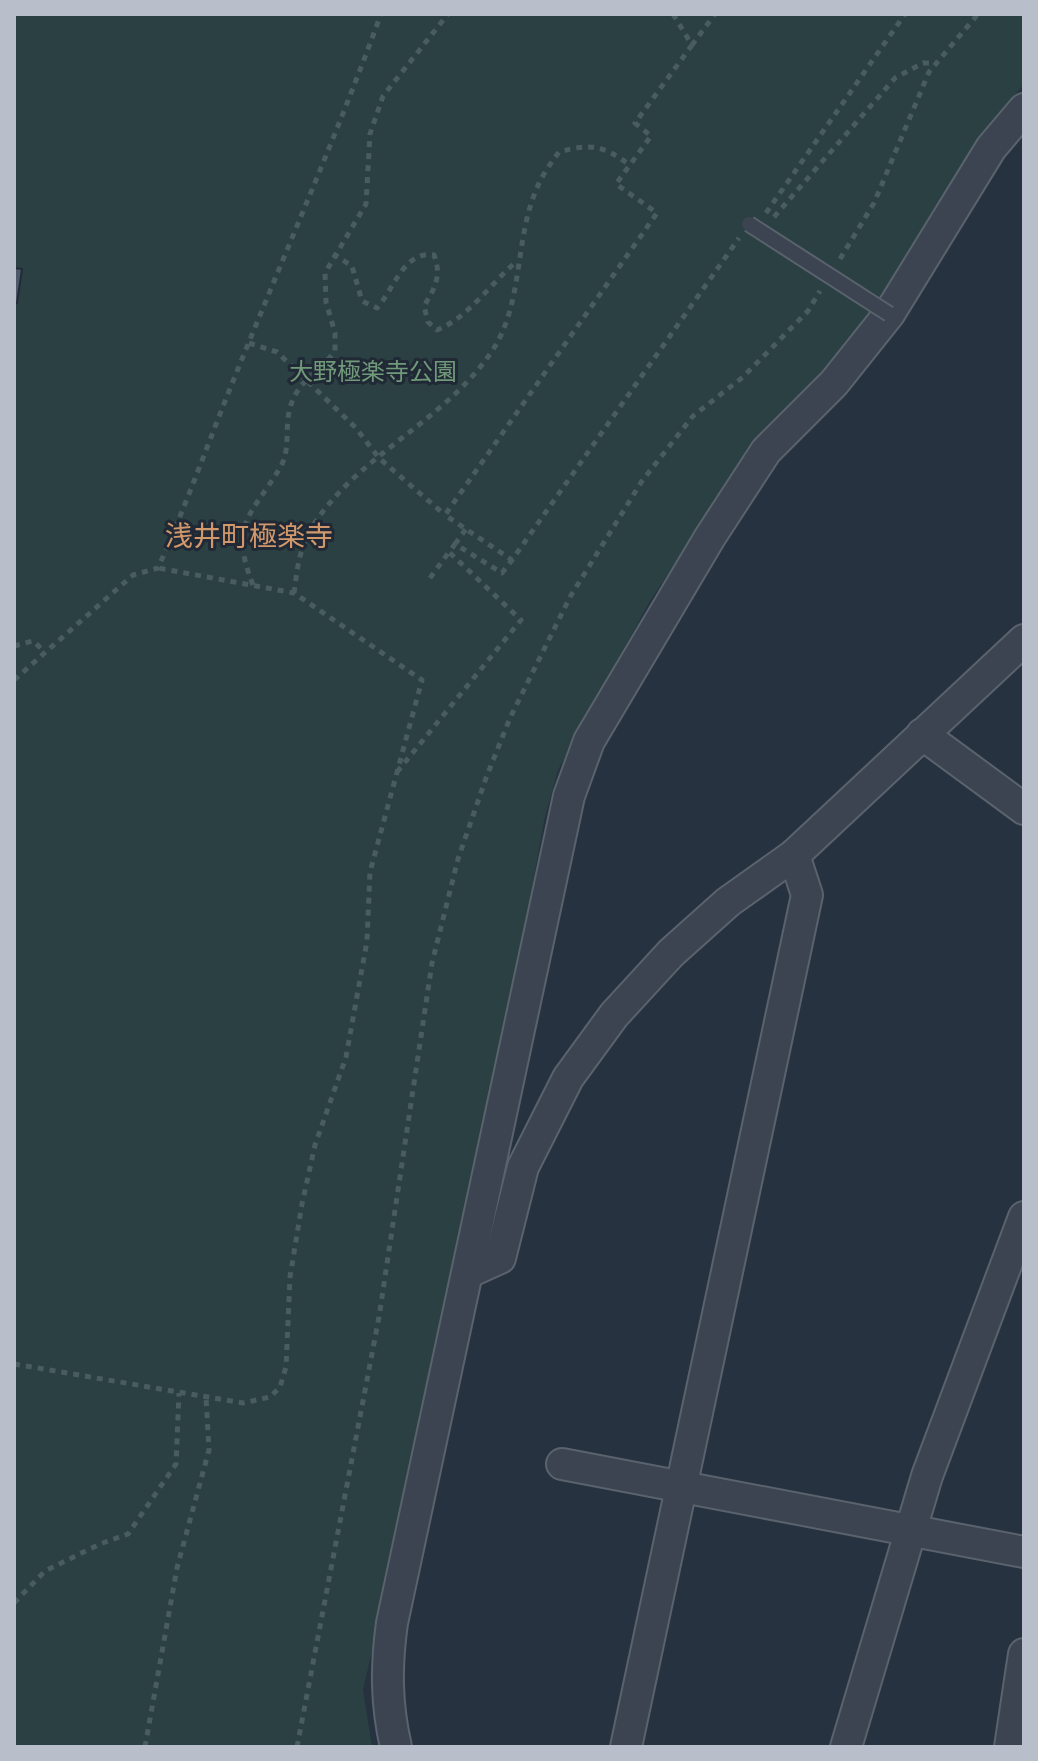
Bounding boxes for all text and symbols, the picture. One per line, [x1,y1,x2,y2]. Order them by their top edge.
park label: 大野極楽寺公園 [289,358,457,386]
district label: 浅井町極楽寺 [165,520,333,553]

